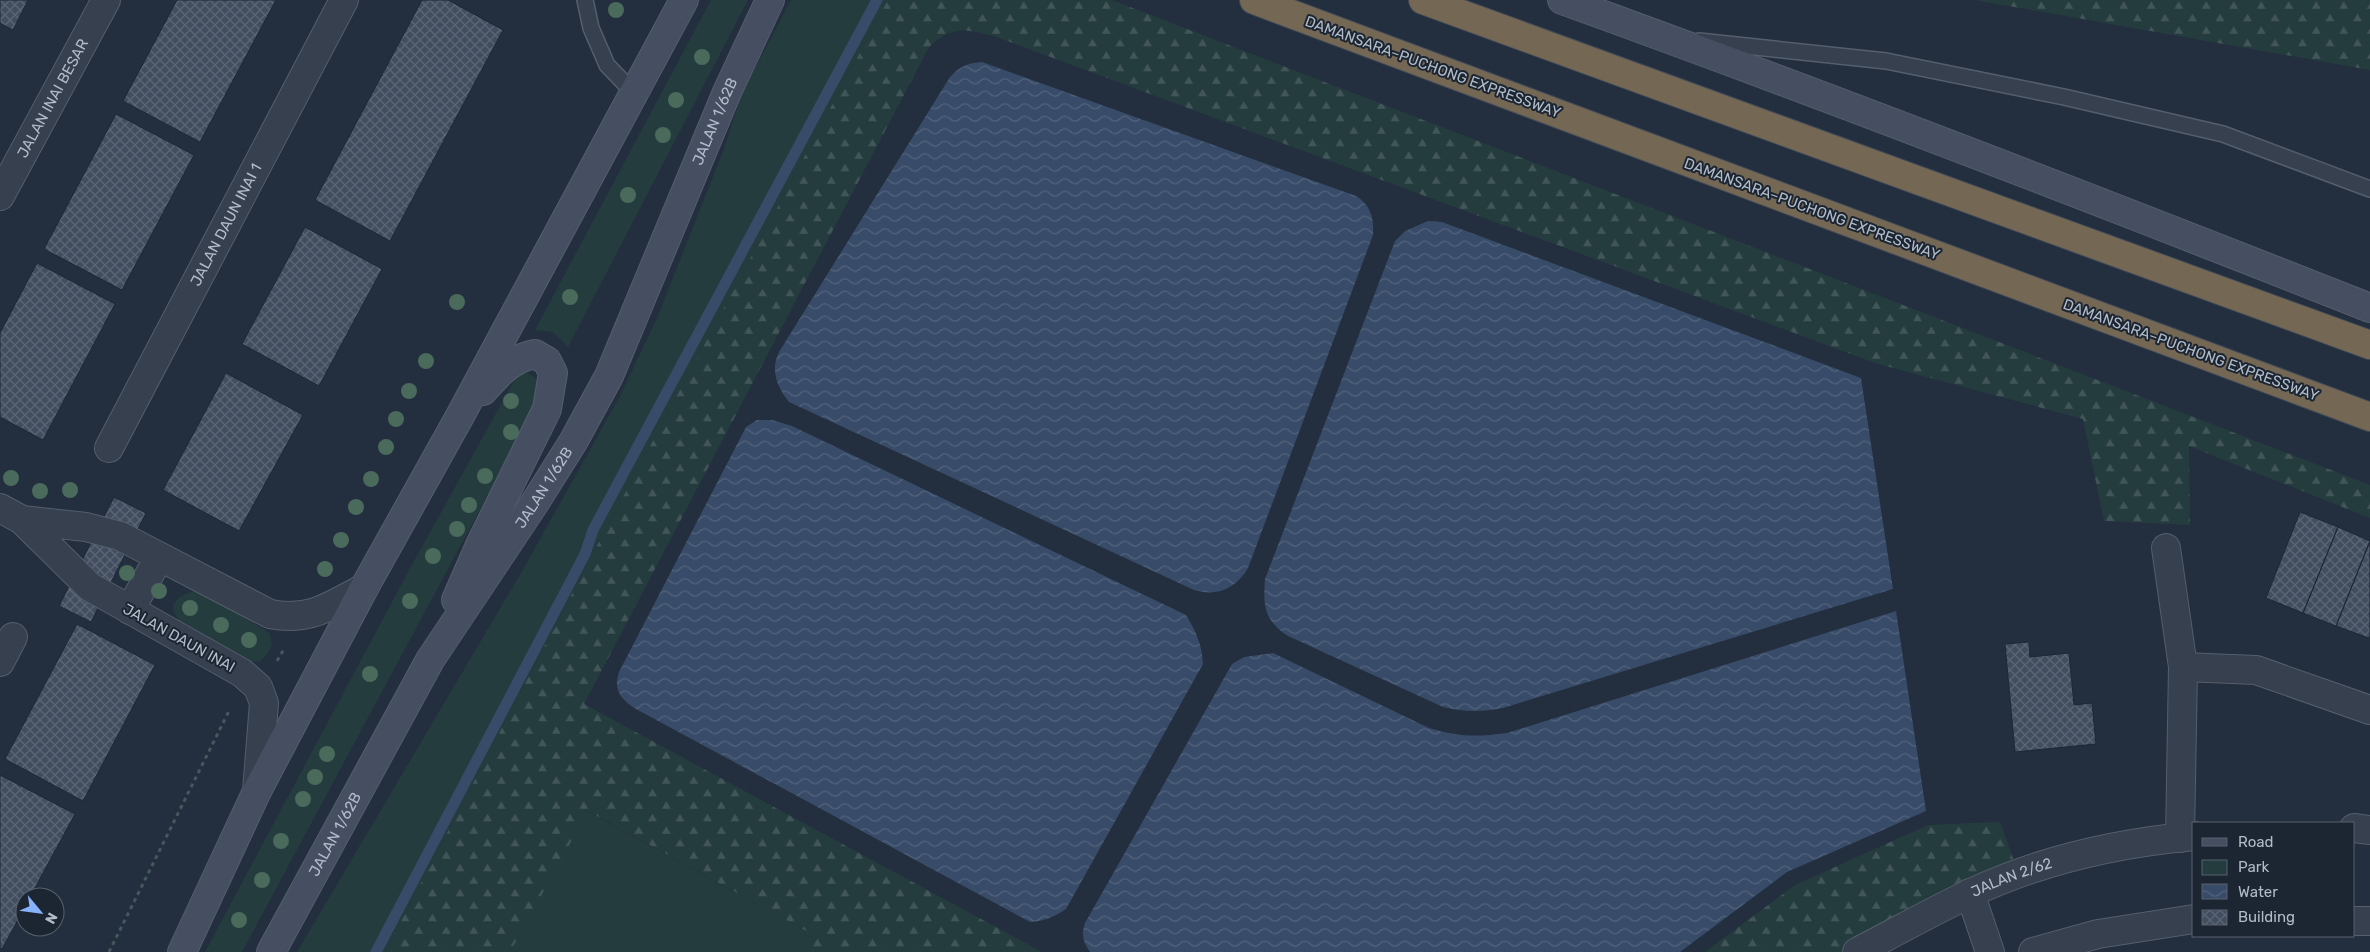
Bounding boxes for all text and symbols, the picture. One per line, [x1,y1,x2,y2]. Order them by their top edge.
street label: DAMANSARA–PUCHONG EXPRESSWAY [1303,12,1564,122]
street label: JALAN INAI BESAR [13,36,92,161]
street label: JALAN 1/62B [689,75,741,168]
street label: DAMANSARA–PUCHONG EXPRESSWAY [1682,154,1943,264]
street label: JALAN DAUN INAI 1 [187,161,266,289]
street label: DAMANSARA–PUCHONG EXPRESSWAY [2061,295,2322,405]
street label: JALAN 1/62B [511,444,576,532]
street label: JALAN DAUN INAI [120,600,238,676]
street label: JALAN 1/62B [305,789,365,879]
legend [2192,822,2355,937]
text: Road [2238,833,2274,851]
street label: JALAN 2/62 [1968,854,2054,901]
text: Park [2238,858,2269,876]
text: Water [2238,883,2278,901]
north arrow [15,887,65,937]
text: Building [2238,908,2295,926]
text: N [41,910,61,927]

